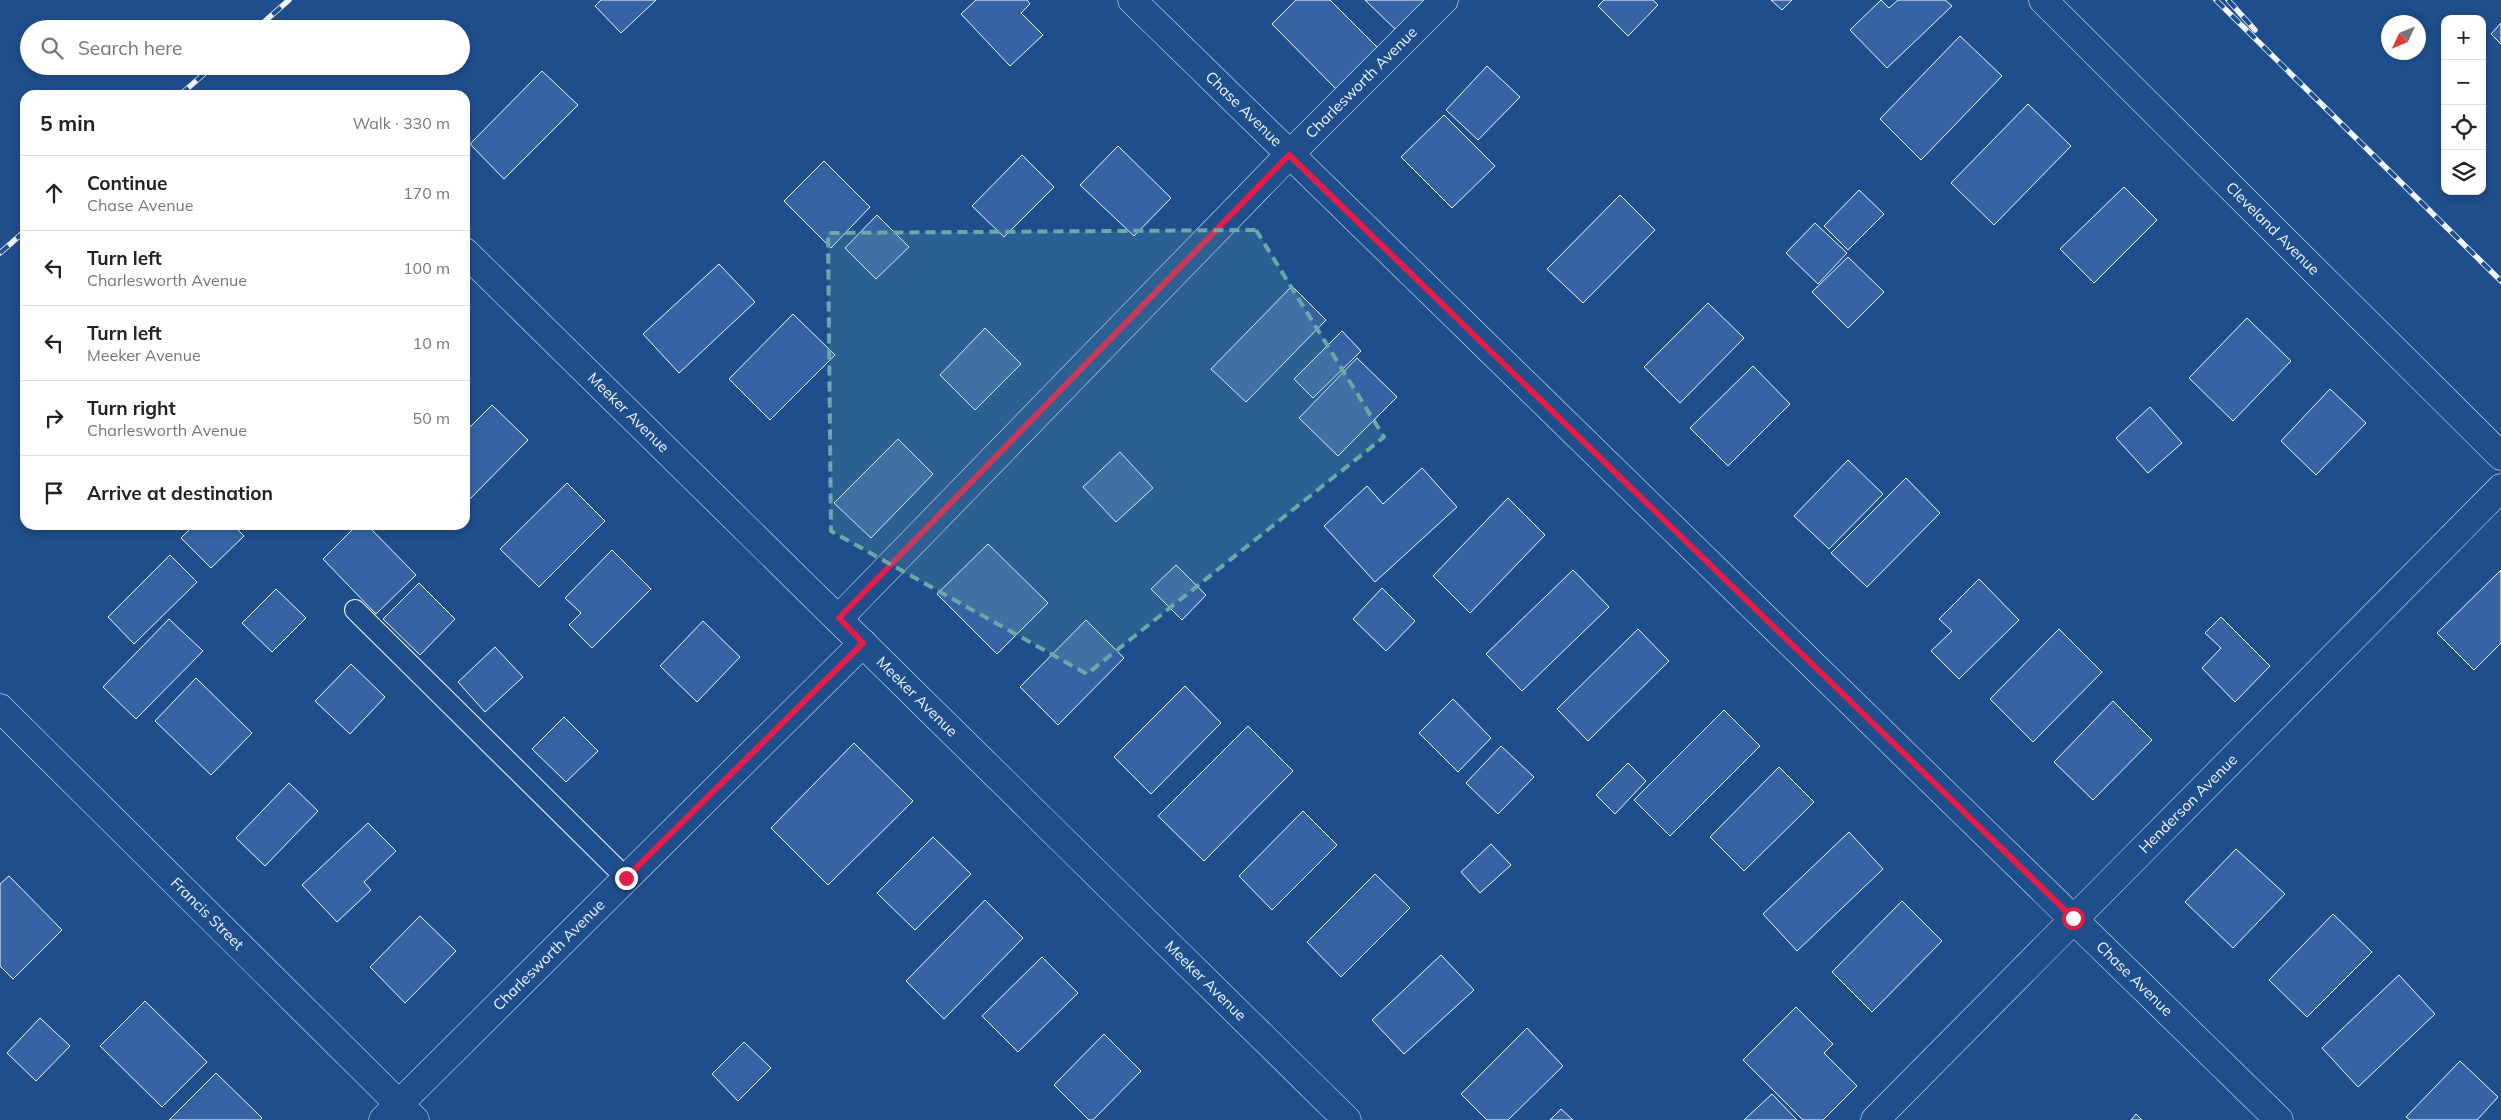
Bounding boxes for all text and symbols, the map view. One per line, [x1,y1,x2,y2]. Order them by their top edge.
north arrow [2381,15,2426,60]
map controls [2441,15,2486,195]
button: + [2441,15,2486,60]
search box [20,20,470,75]
street label: Charlesworth Avenue [1301,22,1421,142]
icon: search [38,34,66,62]
text: Search here [78,36,182,60]
button: − [2441,60,2486,105]
street label: Chase Avenue [1202,67,1286,150]
button: locate [2441,105,2486,150]
text: 5 min [40,110,95,136]
text: Walk · 330 m [352,113,450,133]
button: layers [2441,150,2486,195]
text: Continue [87,171,167,195]
street label: Cleveland Avenue [2222,178,2324,279]
icon: ahead [40,179,68,207]
text: 170 m [403,183,450,203]
text: Chase Avenue [87,195,193,215]
text: Turn left [87,246,162,270]
icon: left [40,254,68,282]
text: 100 m [403,258,450,278]
text: Charlesworth Avenue [87,270,247,290]
text: Turn left [87,321,162,345]
icon: left [40,329,68,357]
text: 10 m [413,333,450,353]
text: Meeker Avenue [87,345,201,365]
street label: Meeker Avenue [584,368,673,456]
text: Turn right [87,396,176,420]
icon: right [40,404,68,432]
text: 50 m [413,408,450,428]
text: Charlesworth Avenue [87,420,247,440]
icon: arrive [40,479,68,507]
text: Arrive at destination [87,481,273,505]
street label: Meeker Avenue [873,652,962,741]
street label: Henderson Avenue [2135,750,2241,857]
route end [615,867,638,890]
street label: Francis Street [167,873,248,954]
street label: Charlesworth Avenue [489,895,609,1014]
route start [2062,907,2085,930]
street label: Meeker Avenue [1161,936,1251,1025]
street label: Chase Avenue [2092,937,2177,1020]

